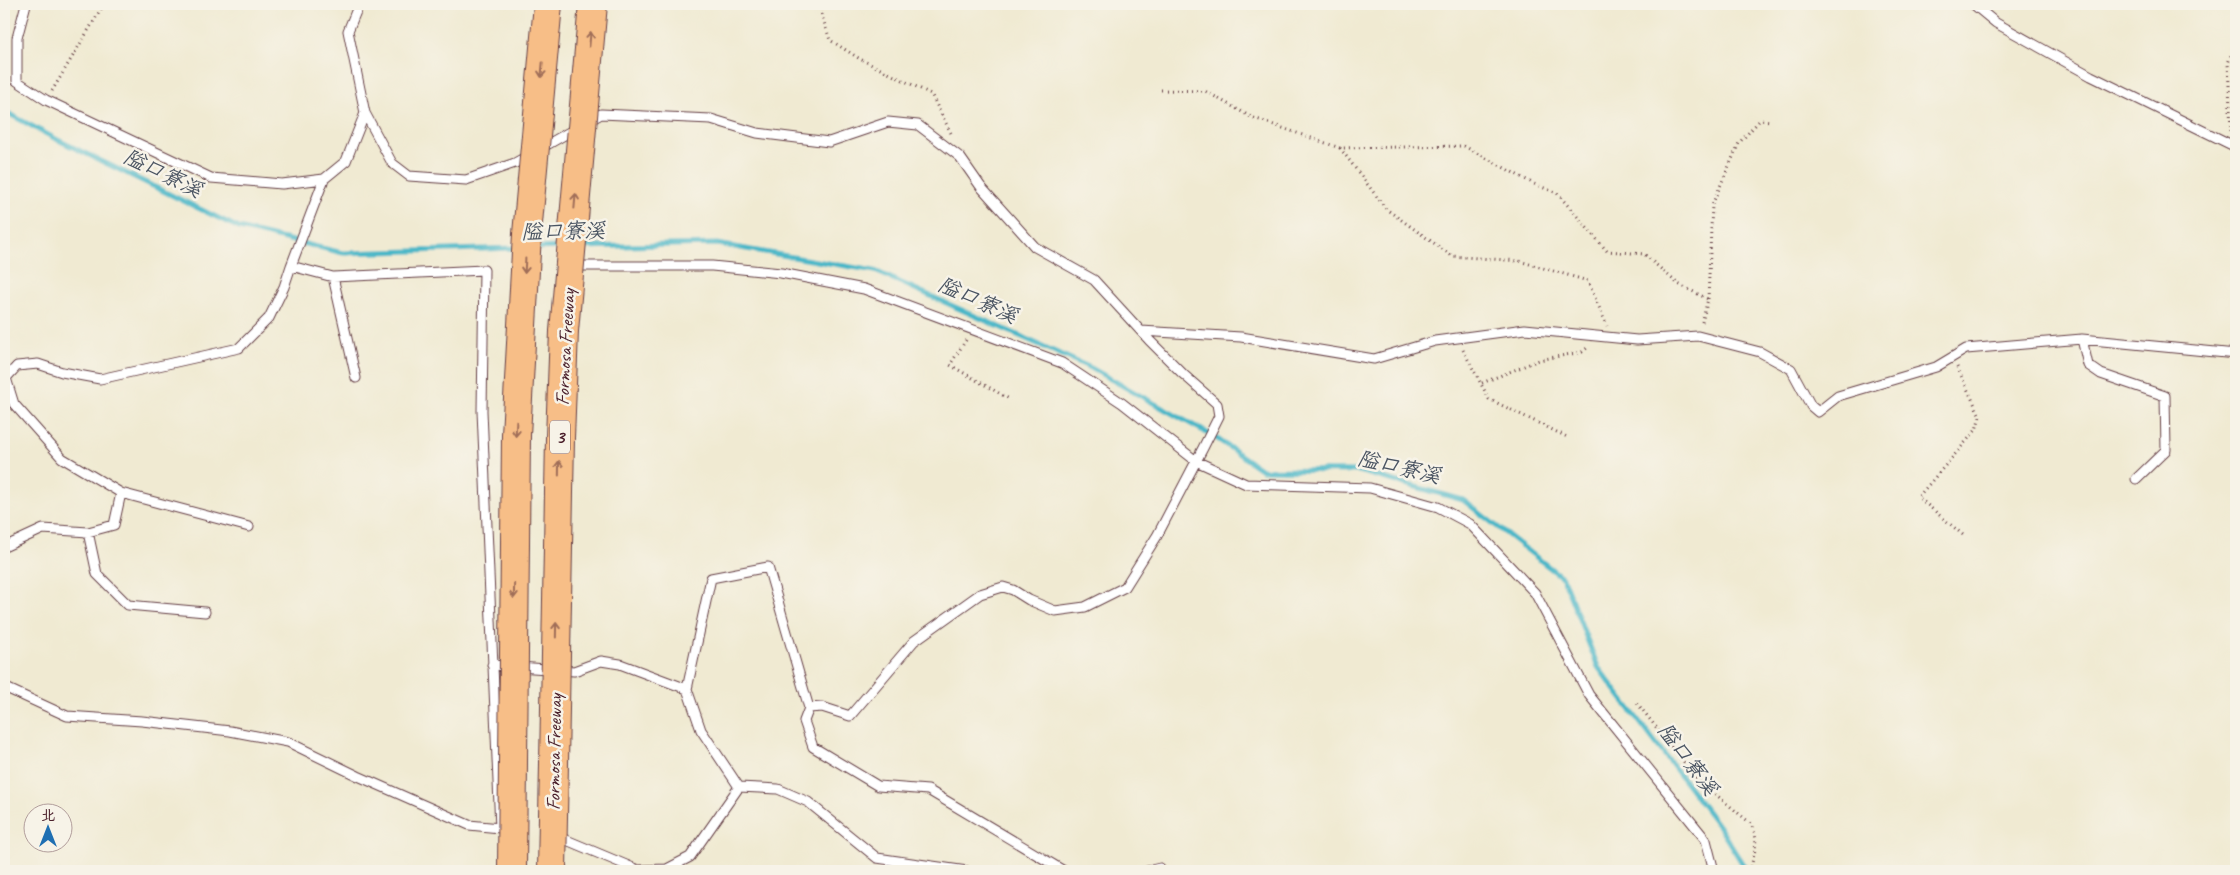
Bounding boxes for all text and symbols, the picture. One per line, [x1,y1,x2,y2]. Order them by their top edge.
one-way arrow [585,31,594,47]
one-way arrow [537,61,547,77]
water label: 隘口寮溪 [120,143,207,204]
one-way arrow [571,193,580,209]
water label: 隘口寮溪 [521,217,606,245]
one-way arrow [520,258,529,274]
water label: 隘口寮溪 [934,271,1023,329]
street label: Formosa Freeway [549,286,581,406]
one-way arrow [511,420,521,436]
road number: 3 [550,421,570,454]
water label: 隘口寮溪 [1355,445,1444,489]
one-way arrow [554,460,564,476]
one-way arrow [509,582,519,599]
one-way arrow [552,622,561,638]
street label: Formosa Freeway [540,691,568,810]
water label: 隘口寮溪 [1652,718,1724,801]
north arrow [22,802,72,852]
text: 北 [41,807,55,824]

